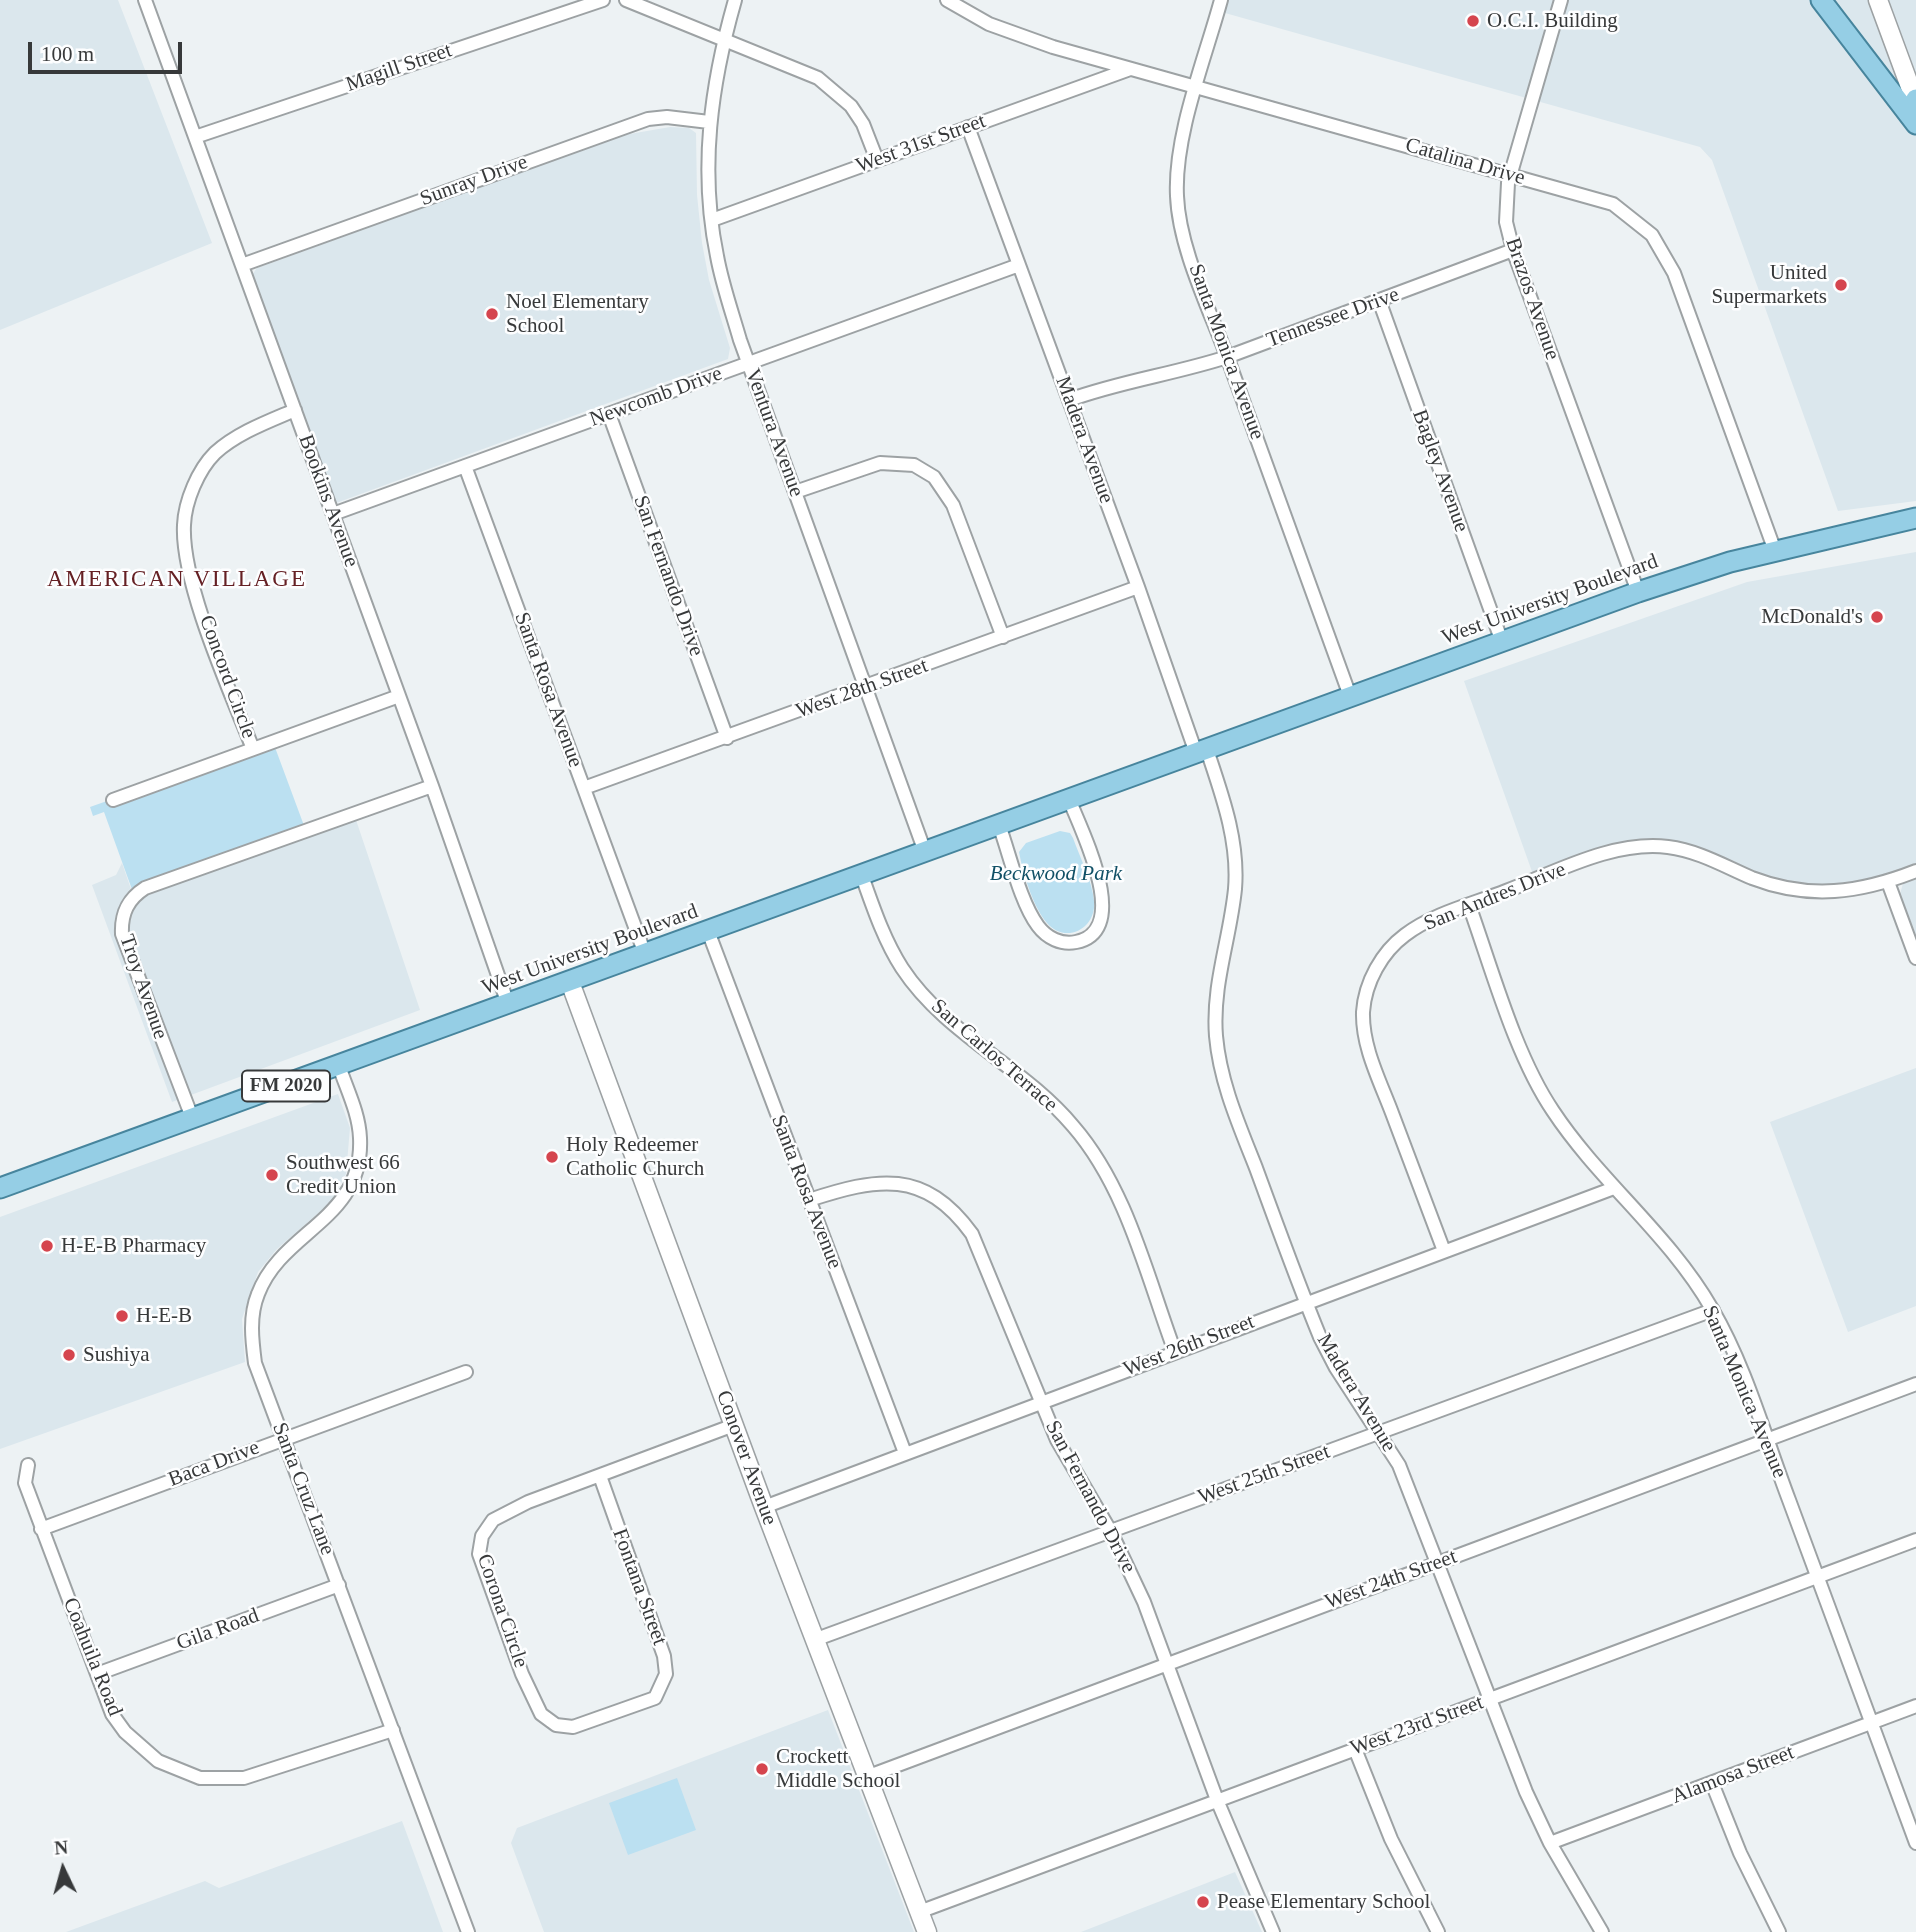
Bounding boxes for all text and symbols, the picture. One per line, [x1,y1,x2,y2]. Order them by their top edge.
place label: O.C.I. Building [1487,8,1618,34]
marker: O.C.I. Building [1465,13,1481,29]
scale bar [32,28,186,72]
street label: Magill Street [343,38,455,98]
text: 100 m [41,42,94,66]
street label: West 31st Street [853,109,989,179]
street label: Catalina Drive [1402,133,1528,191]
street label: Sunray Drive [417,150,531,212]
street label: Brazos Avenue [1499,235,1565,363]
place label: United Supermarkets [1712,260,1827,310]
street label: Santa Monica Avenue [1183,261,1269,443]
marker: United Supermarkets [1833,277,1849,293]
street label: Tennessee Drive [1263,282,1403,354]
place label: Noel Elementary School [506,289,649,339]
marker: Noel Elementary School [484,306,500,322]
street label: Newcomb Drive [586,361,726,433]
street label: Ventura Avenue [739,366,809,500]
street label: Madera Avenue [1049,373,1119,507]
street label: Bagley Avenue [1406,406,1474,536]
street label: Bookins Avenue [292,431,364,571]
street label: San Fernando Drive [627,492,709,660]
street label: West University Boulevard [1439,549,1661,651]
district label: AMERICAN VILLAGE [49,566,305,594]
place label: McDonald's [1761,604,1863,630]
street label: Santa Rosa Avenue [508,609,588,771]
marker: McDonald's [1869,609,1885,625]
street label: Concord Circle [193,612,261,742]
street label: West 28th Street [793,654,931,724]
street label: San Andres Drive [1421,857,1569,937]
park label: Beckwood Park [990,861,1122,887]
street label: West University Boulevard [479,899,701,1001]
street label: Troy Avenue [113,931,173,1043]
street label: San Carlos Terrace [926,994,1062,1118]
road number: FM 2020 [242,1070,330,1102]
street label: Santa Rosa Avenue [765,1111,847,1273]
place label: Holy Redeemer Catholic Church [566,1132,704,1182]
marker: Holy Redeemer Catholic Church [544,1149,560,1165]
place label: Southwest 66 Credit Union [286,1150,400,1200]
marker: Southwest 66 Credit Union [264,1167,280,1183]
place label: H-E-B Pharmacy [61,1233,206,1259]
marker: H-E-B Pharmacy [39,1238,55,1254]
street label: Santa Monica Avenue [1696,1302,1792,1482]
place label: H-E-B [136,1303,192,1329]
marker: H-E-B [114,1308,130,1324]
street label: West 26th Street [1120,1309,1258,1383]
street label: Madera Avenue [1311,1329,1401,1457]
place label: Sushiya [83,1342,150,1368]
marker: Sushiya [61,1347,77,1363]
street label: Conover Avenue [710,1387,782,1529]
street label: San Fernando Drive [1039,1416,1141,1578]
street label: Santa Cruz Lane [266,1419,340,1559]
street label: Baca Drive [165,1435,263,1493]
street label: West 25th Street [1195,1440,1333,1510]
street label: Fontana Street [606,1525,672,1649]
street label: West 24th Street [1322,1545,1460,1615]
street label: Corona Circle [471,1551,533,1671]
street label: Coahuila Road [57,1594,127,1720]
street label: Gila Road [173,1603,263,1657]
street label: West 23rd Street [1347,1690,1487,1762]
street label: Alamosa Street [1668,1740,1798,1810]
place label: Crockett Middle School [776,1744,900,1794]
marker: Crockett Middle School [754,1761,770,1777]
north arrow [28,1834,98,1904]
text: N [53,1837,69,1859]
place label: Pease Elementary School [1217,1889,1430,1915]
marker: Pease Elementary School [1195,1894,1211,1910]

